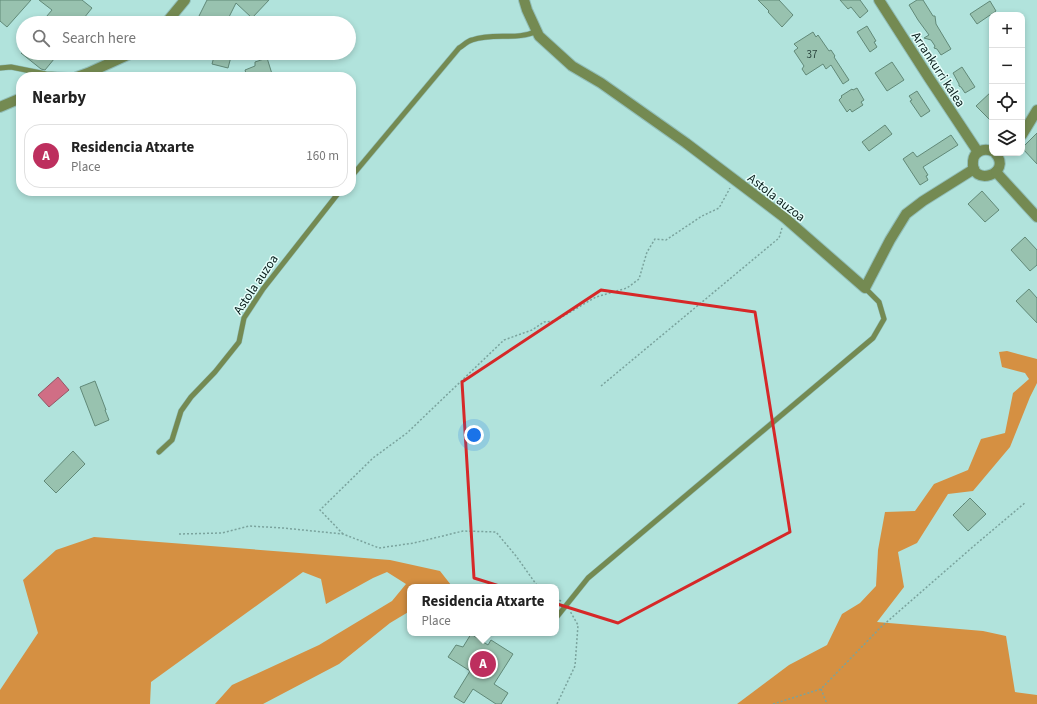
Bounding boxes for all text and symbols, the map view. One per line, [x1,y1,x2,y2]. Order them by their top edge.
map controls [989,12,1025,156]
button: + [989,12,1025,48]
search box [16,16,356,60]
icon: search [30,27,52,49]
text: Search here [62,28,136,49]
street label: Arrankurri kalea [907,28,969,111]
house number: 37 [807,47,817,62]
button: − [989,48,1025,84]
button: locate [989,84,1025,120]
text: Nearby [32,86,86,110]
button: layers [989,120,1025,156]
text: Residencia Atxarte [71,137,194,158]
text: A [42,147,50,165]
text: 160 m [306,147,339,165]
text: Place [71,158,100,176]
street label: Astola auzoa [744,170,809,226]
street label: Astola auzoa [229,251,283,318]
your location [464,425,484,445]
popup [407,584,559,636]
text: Residencia Atxarte [421,591,545,612]
text: Place [421,612,451,630]
pin: A [470,649,496,679]

